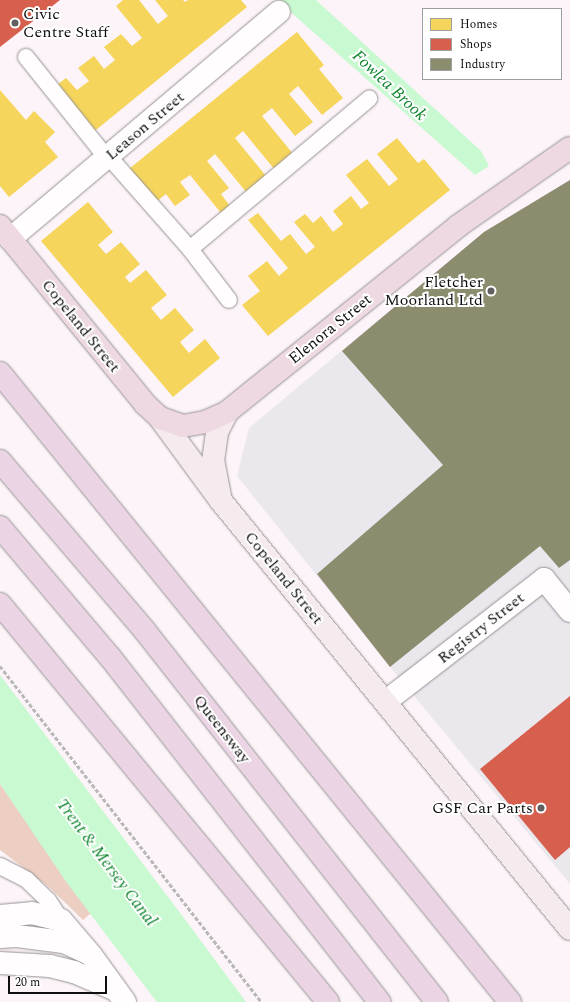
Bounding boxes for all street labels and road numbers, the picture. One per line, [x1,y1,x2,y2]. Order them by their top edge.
street label: Leason Street [102,88,188,164]
street label: Copeland Street [38,276,124,376]
street label: Elenora Street [285,290,375,368]
street label: Copeland Street [241,528,327,628]
street label: Registry Street [434,588,528,668]
street label: Queensway [189,691,255,767]

